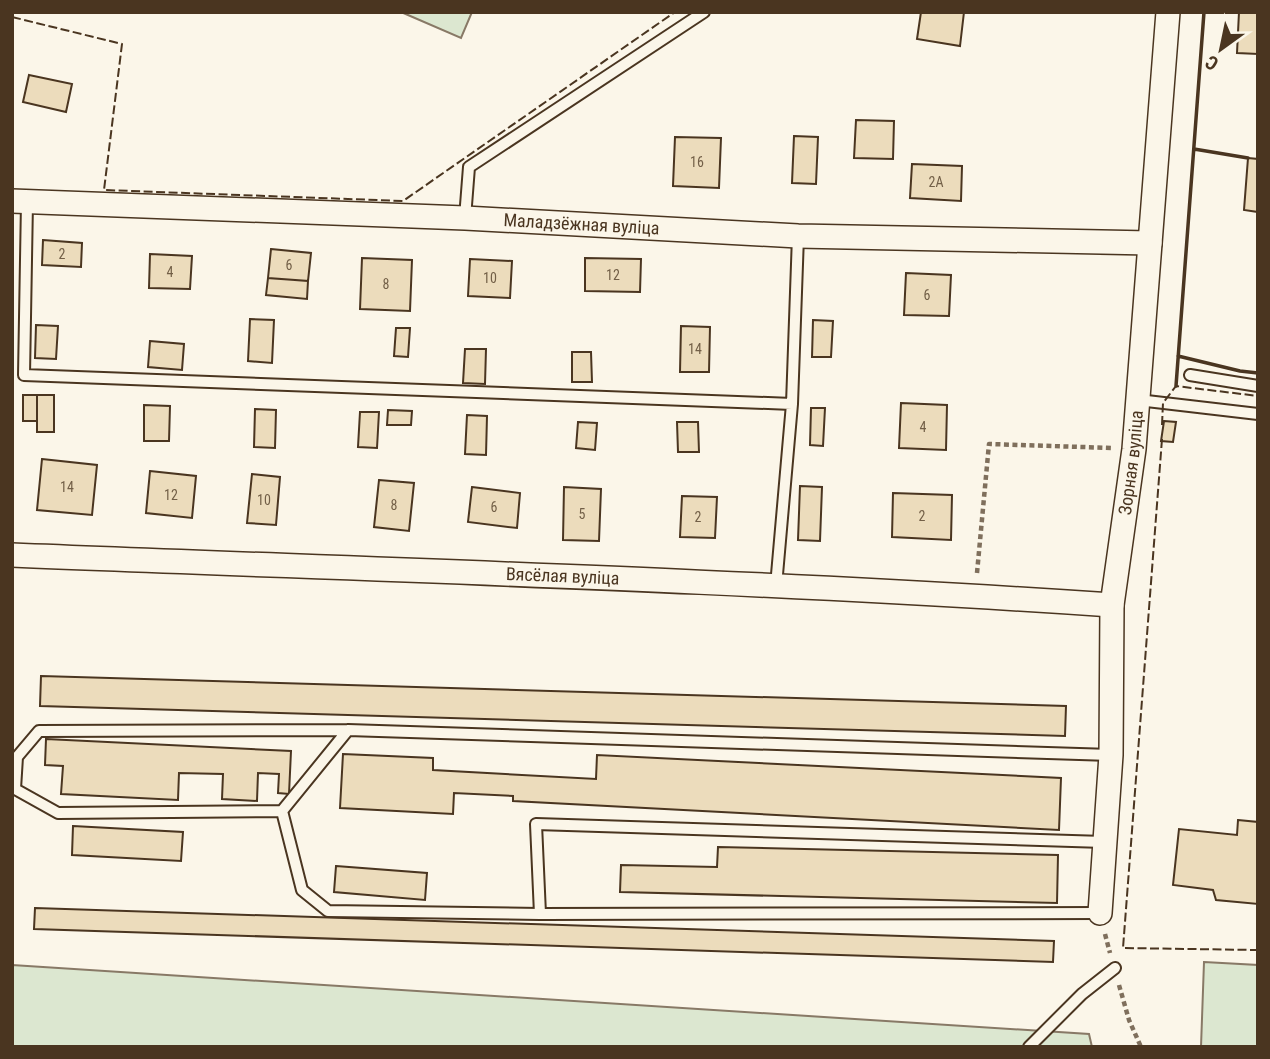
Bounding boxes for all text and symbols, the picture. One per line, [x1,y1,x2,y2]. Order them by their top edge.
north arrow [1186,14,1256,84]
text: С [1201,50,1223,75]
house number: 16 [690,154,704,170]
house number: 2А [929,174,943,190]
street label: Маладзёжная вуліца [503,209,660,239]
house number: 2 [59,246,66,262]
house number: 6 [286,257,293,273]
house number: 4 [167,264,174,280]
house number: 12 [606,267,620,283]
house number: 10 [483,270,497,286]
house number: 8 [383,276,390,292]
house number: 6 [924,287,931,303]
house number: 14 [688,341,702,357]
street label: Зорная вуліца [1114,409,1147,516]
house number: 4 [920,419,927,435]
house number: 14 [60,479,74,495]
house number: 12 [164,487,178,503]
house number: 10 [257,492,271,508]
house number: 8 [391,497,398,513]
house number: 6 [491,499,498,515]
house number: 5 [579,506,586,522]
house number: 2 [919,508,926,524]
house number: 2 [695,509,702,525]
street label: Вясёлая вуліца [506,563,620,589]

